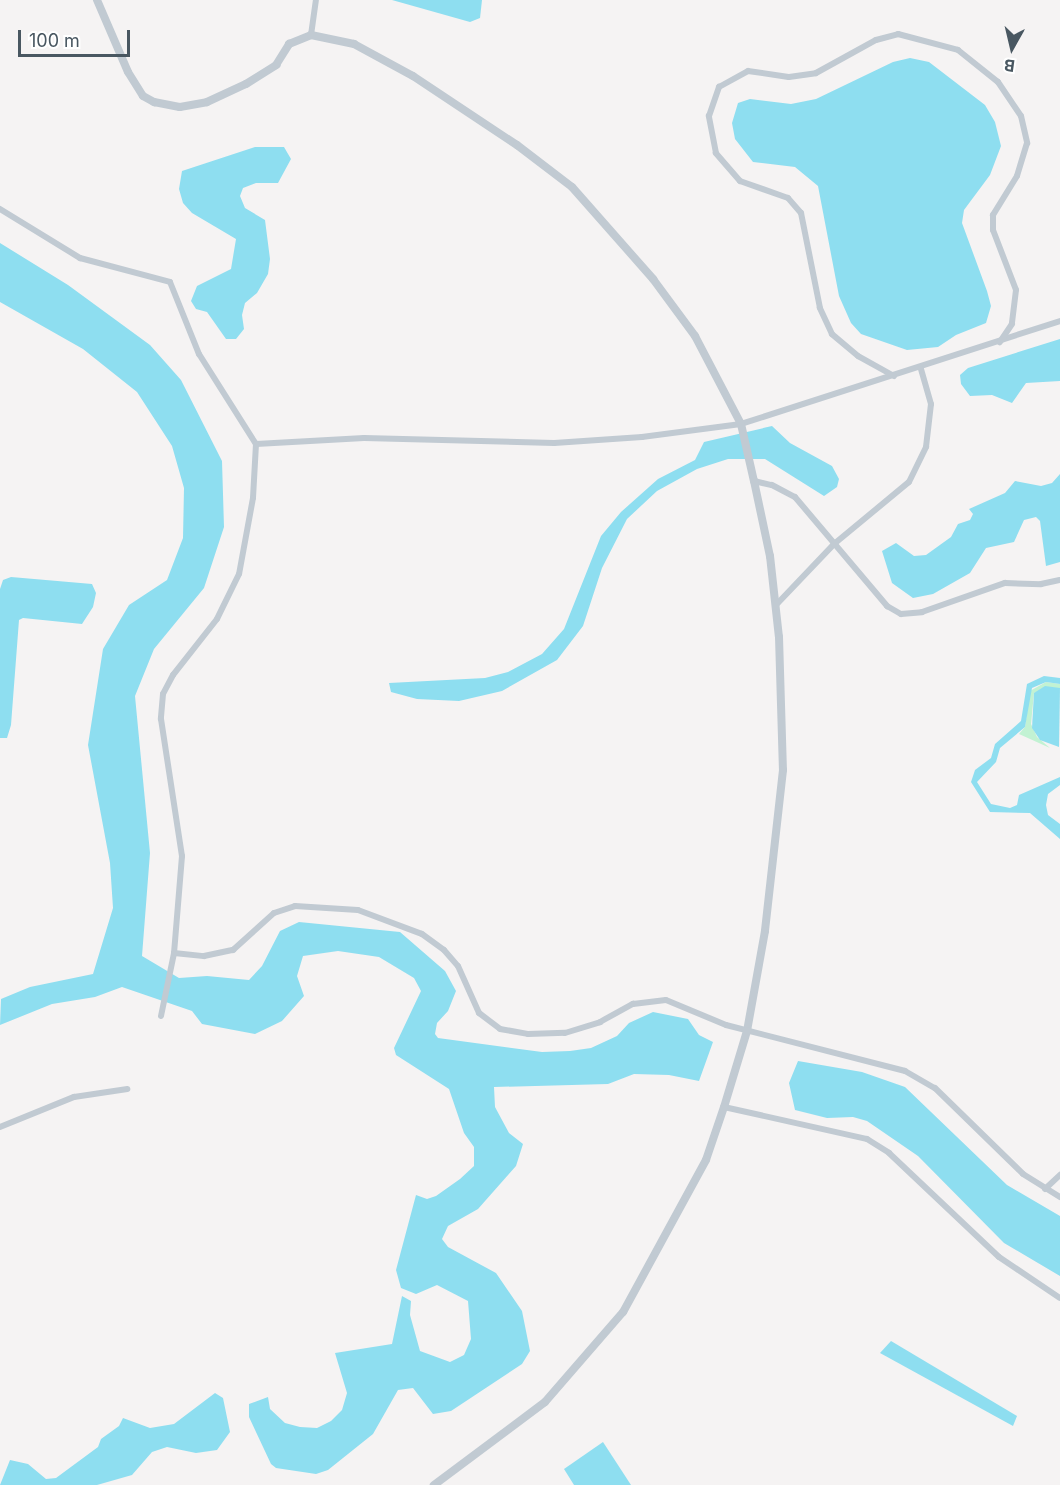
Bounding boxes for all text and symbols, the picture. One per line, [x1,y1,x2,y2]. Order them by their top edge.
scale bar [21,18,134,56]
north arrow [982,18,1042,78]
text: 100 m [29,30,80,51]
text: B [1003,55,1016,76]

